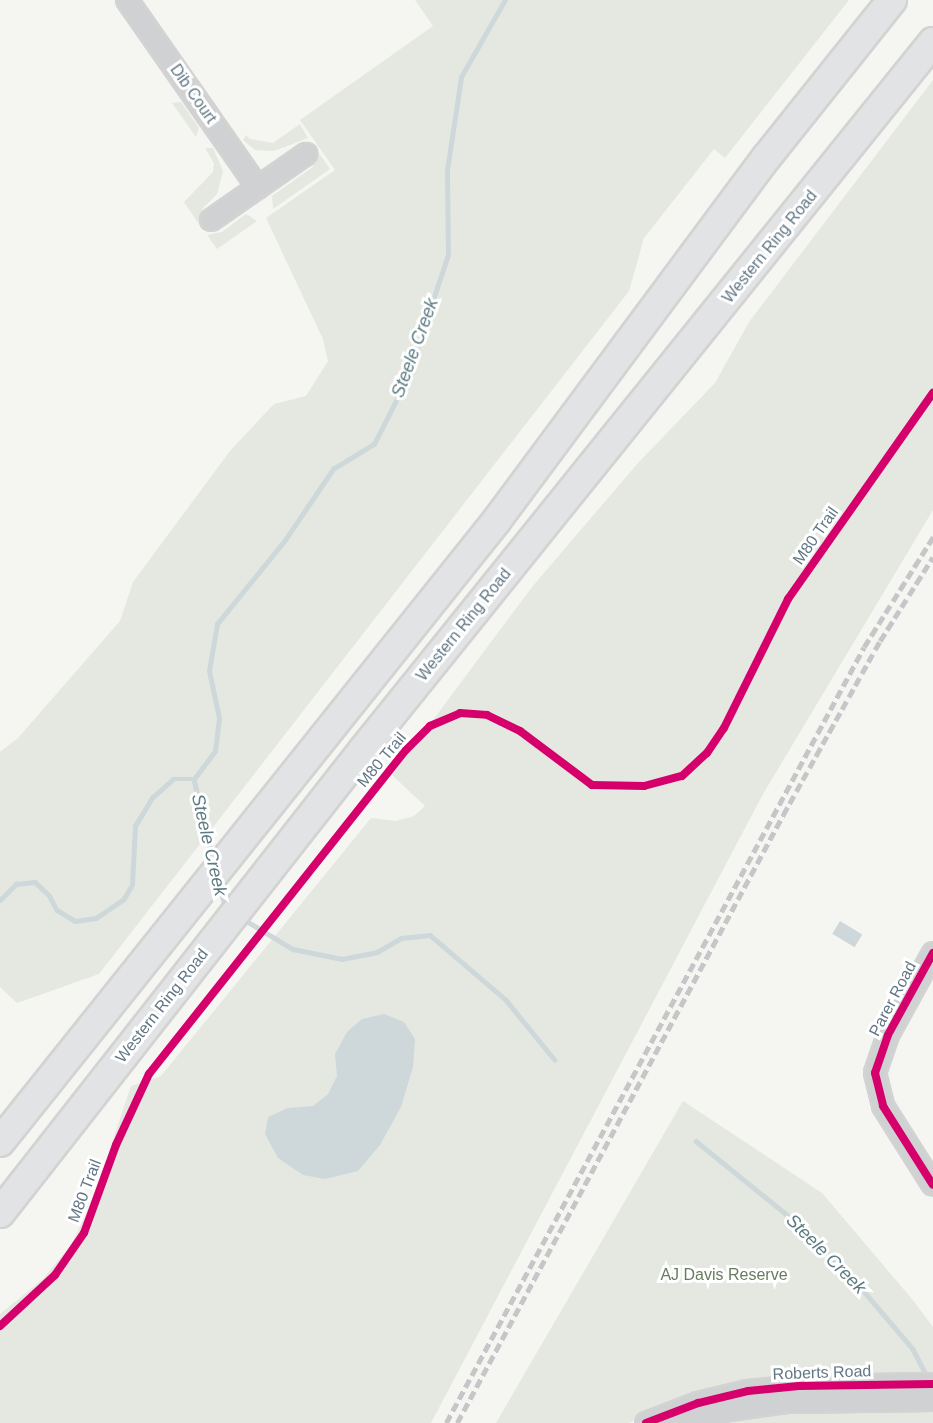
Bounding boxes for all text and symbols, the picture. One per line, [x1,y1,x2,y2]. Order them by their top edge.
street label: Dib Court [166,61,220,127]
street label: Western Ring Road [719,187,821,307]
water label: Steele Creek [387,295,443,401]
street label: M80 Trail [789,503,843,569]
street label: Western Ring Road [413,565,515,685]
street label: M80 Trail [353,729,411,791]
water label: Steele Creek [187,792,231,898]
street label: Western Ring Road [112,945,212,1067]
street label: Parer Road [865,958,921,1040]
street label: M80 Trail [64,1157,106,1225]
water label: Steele Creek [782,1210,870,1298]
park label: AJ Davis Reserve [660,1265,788,1285]
street label: Roberts Road [772,1362,872,1384]

